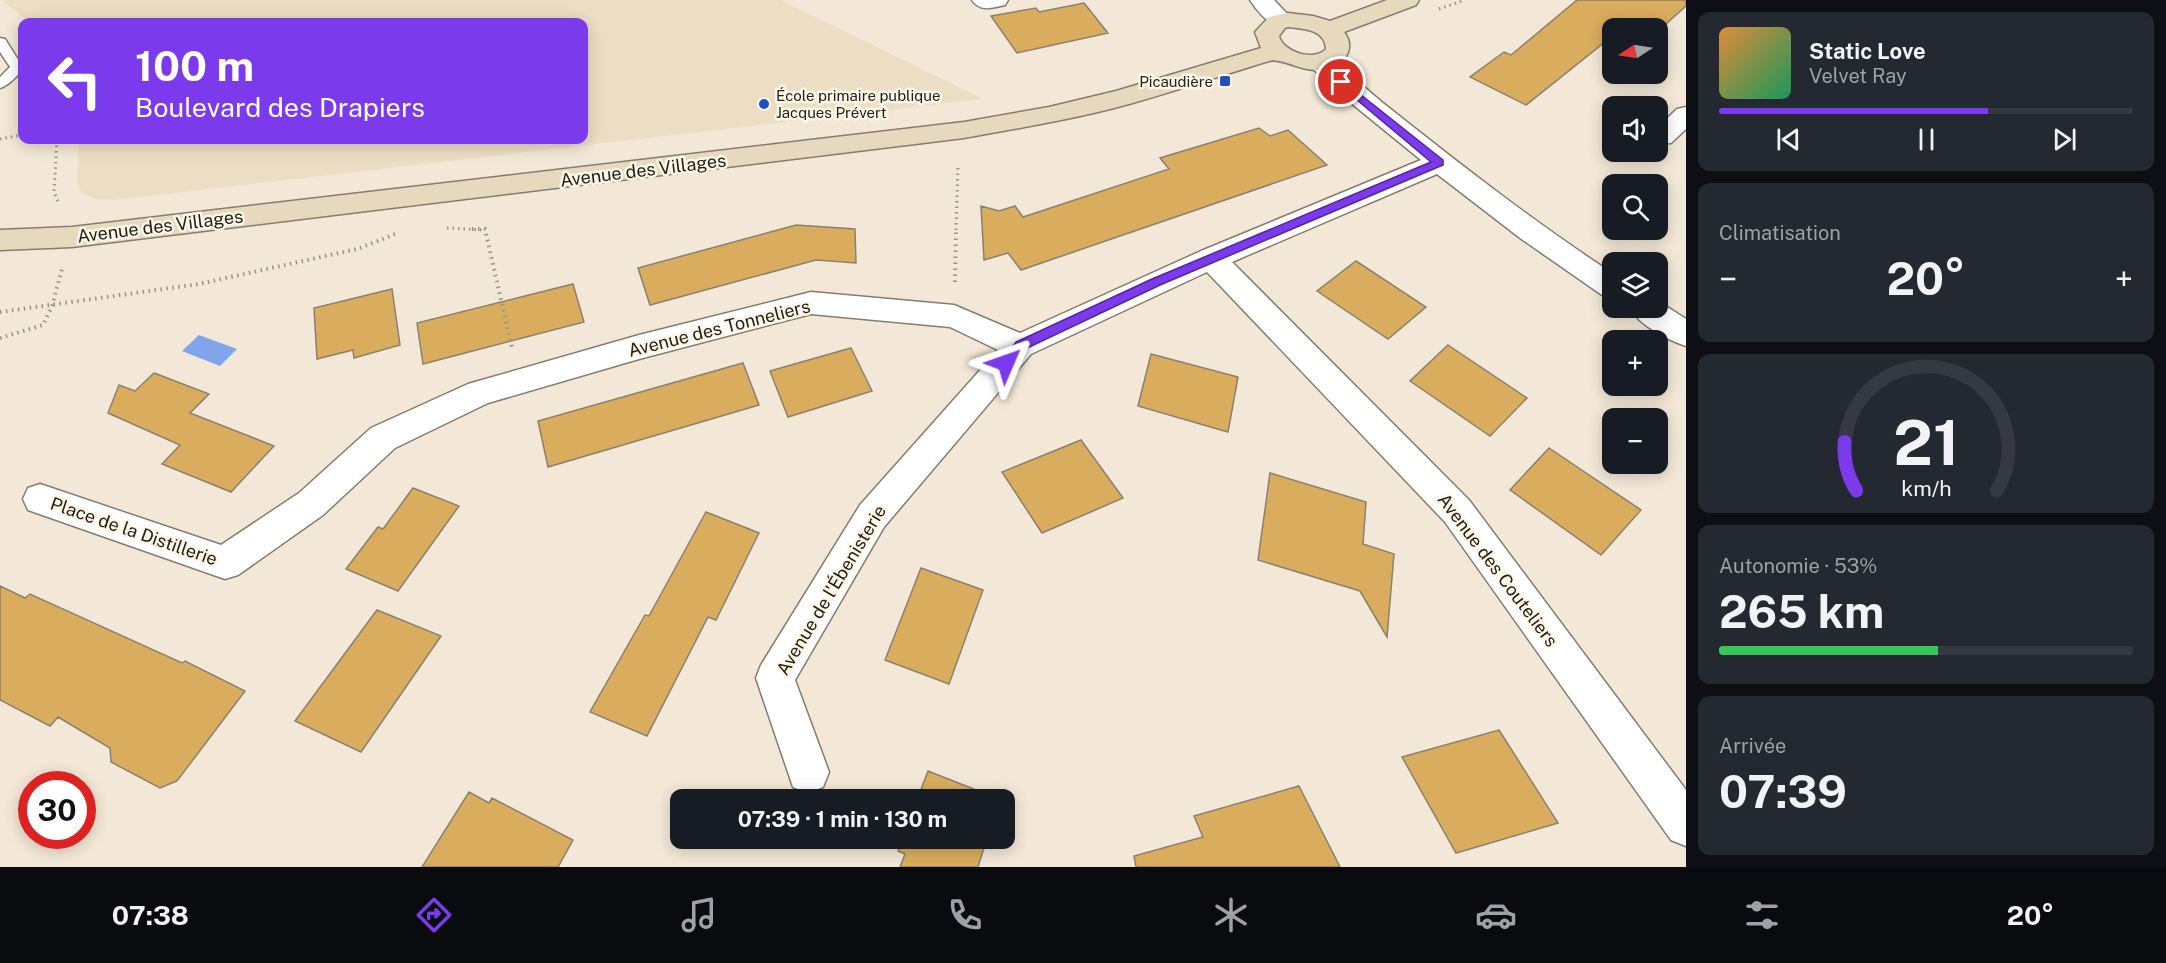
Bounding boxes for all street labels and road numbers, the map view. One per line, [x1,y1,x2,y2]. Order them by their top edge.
street label: Avenue des Villages [559,149,727,191]
street label: Avenue des Villages [76,205,244,247]
street label: Avenue des Tonneliers [626,295,812,361]
street label: Avenue des Couteliers [1434,489,1562,651]
street label: Place de la Distillerie [48,493,220,569]
street label: Avenue de l'Ébenisterie [771,501,890,679]

